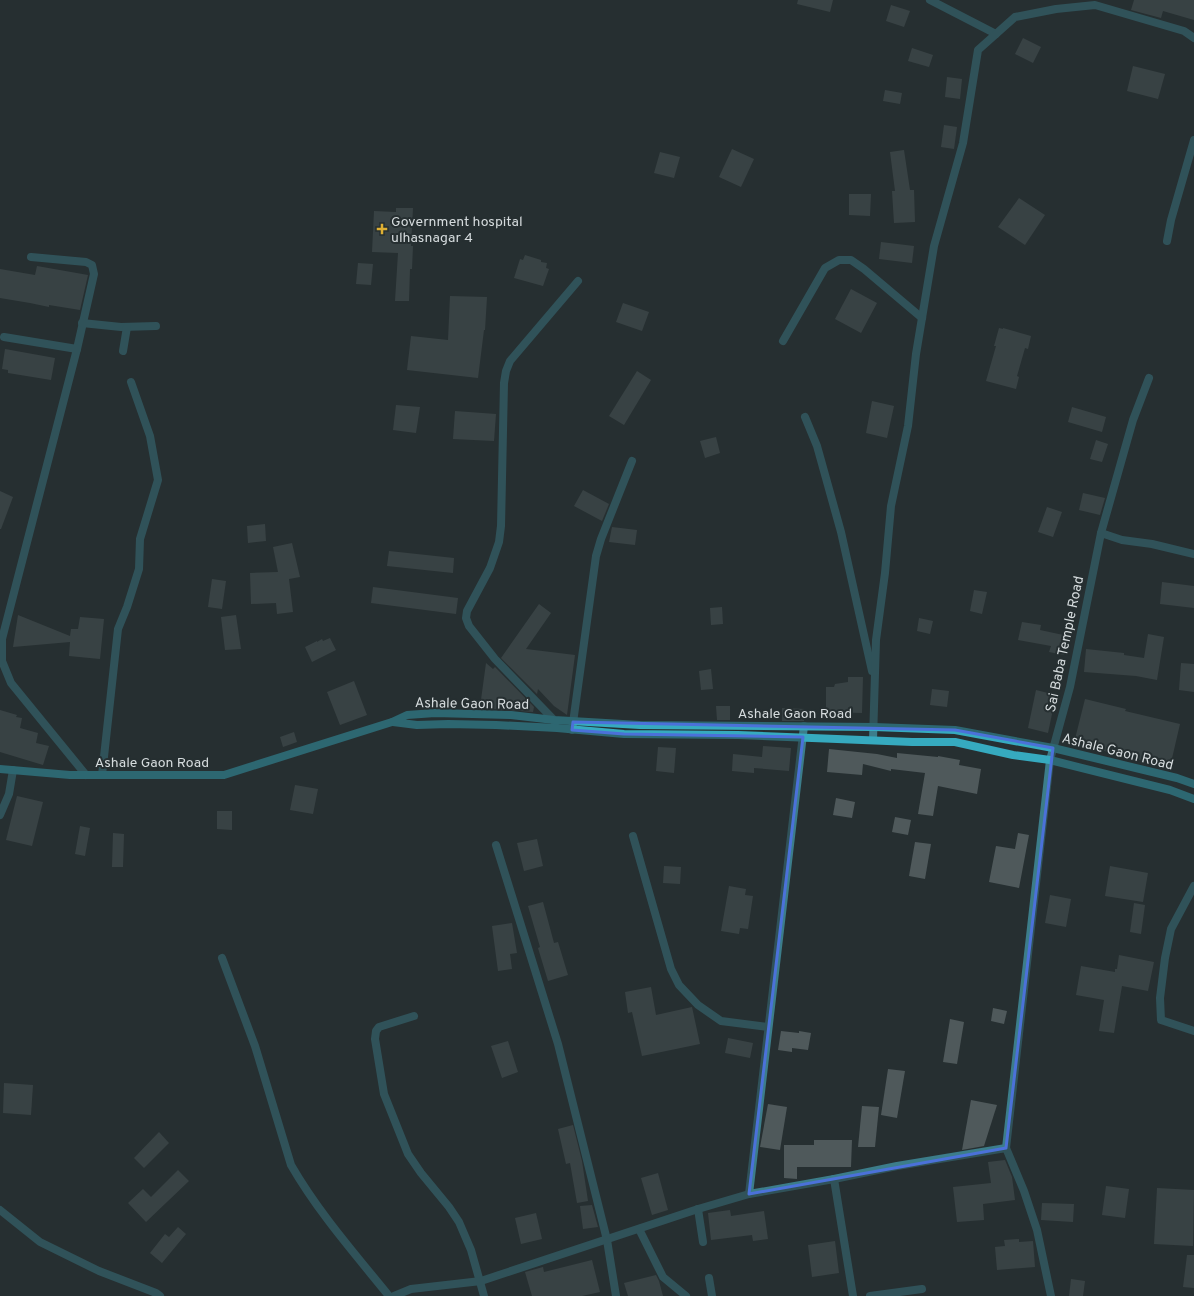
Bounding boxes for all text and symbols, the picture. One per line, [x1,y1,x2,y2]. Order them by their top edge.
place label: Government hospital ulhasnagar 4 [391,214,523,247]
marker: Government hospital ulhasnagar 4 [376,223,388,235]
street label: Sai Baba Temple Road [1043,575,1088,714]
street label: Ashale Gaon Road [415,695,529,714]
street label: Ashale Gaon Road [738,706,852,723]
street label: Ashale Gaon Road [1060,730,1175,775]
street label: Ashale Gaon Road [95,755,209,772]

